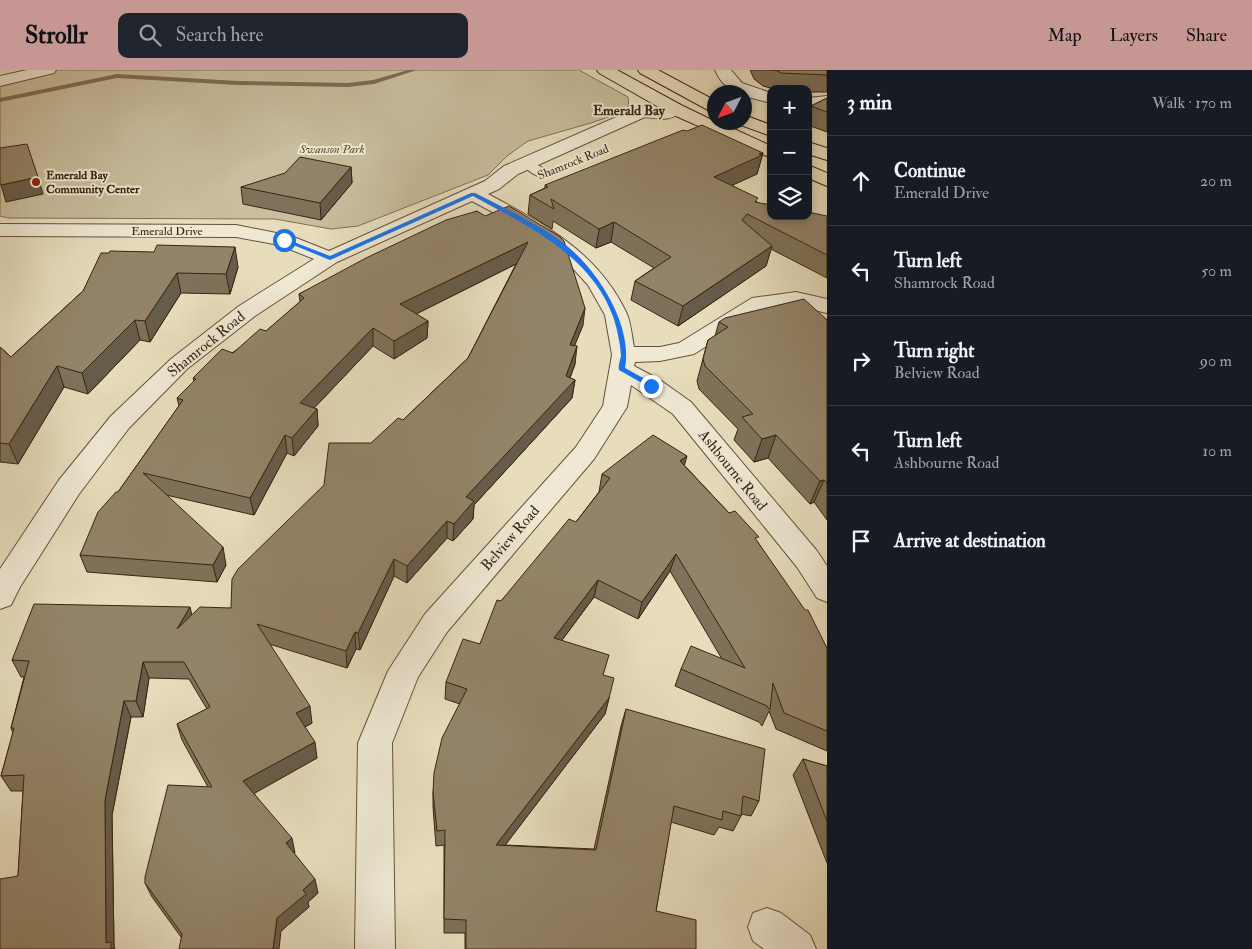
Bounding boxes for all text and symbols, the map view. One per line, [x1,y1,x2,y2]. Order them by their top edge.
search box [118,13,468,58]
text: Strollr [25,20,88,51]
icon: search [136,21,164,49]
text: Search here [176,23,264,47]
text: Map [1048,24,1082,47]
text: Layers [1110,24,1158,47]
text: Share [1186,24,1227,47]
north arrow [707,85,752,130]
map controls [767,85,812,220]
button: + [767,85,812,130]
text: 3 min [847,89,892,116]
text: Walk · 170 m [1152,93,1232,113]
district label: Emerald Bay [593,102,666,120]
button: − [767,130,812,175]
street label: Shamrock Road [535,141,611,184]
park label: Swanson Park [299,142,364,157]
text: Continue [894,159,965,183]
icon: ahead [847,167,875,195]
place label: Emerald Bay Community Center [46,168,140,197]
text: 20 m [1200,171,1232,191]
button: layers [767,175,812,220]
marker: Emerald Bay Community Center [30,176,42,188]
text: Emerald Drive [894,183,989,203]
street label: Emerald Drive [131,224,203,239]
route start [273,229,296,252]
text: Turn left [894,249,962,273]
icon: left [847,257,875,285]
text: 50 m [1201,261,1232,281]
text: Shamrock Road [894,273,995,293]
street label: Shamrock Road [164,307,249,382]
text: Turn right [894,339,974,363]
icon: right [847,347,875,375]
text: 90 m [1200,351,1232,371]
text: Belview Road [894,363,980,383]
route end [640,375,663,398]
street label: Ashbourne Road [693,425,771,515]
text: Turn left [894,429,962,453]
icon: left [847,437,875,465]
text: 10 m [1202,441,1232,461]
text: Ashbourne Road [894,453,999,473]
street label: Belview Road [477,501,544,575]
icon: arrive [847,527,875,555]
text: Arrive at destination [894,529,1046,553]

